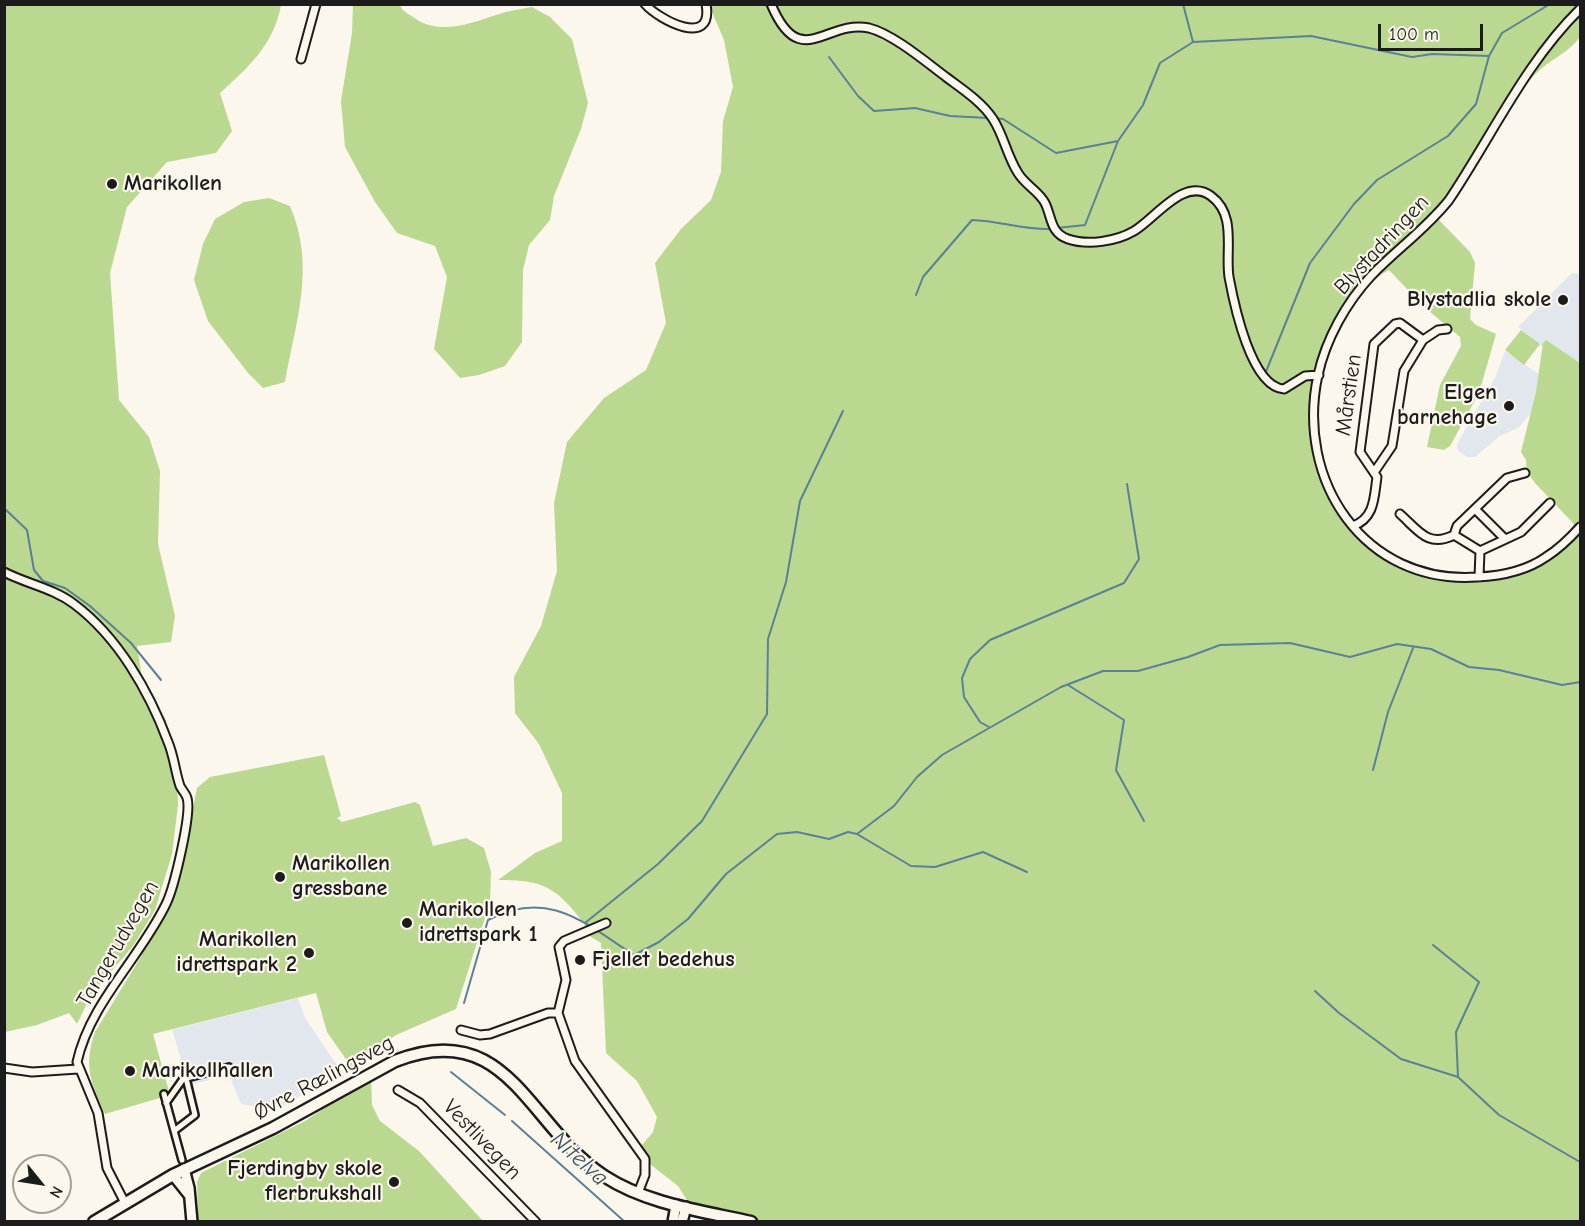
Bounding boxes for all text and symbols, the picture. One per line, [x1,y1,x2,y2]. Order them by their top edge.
scale bar [1381,12,1486,50]
text: 100 m [1389,24,1439,45]
place label: Marikollen [124,171,222,197]
marker: Marikollen [105,177,119,191]
street label: Blystadringen [1329,190,1435,300]
place label: Blystadlia skole [1407,287,1551,313]
marker: Blystadlia skole [1556,293,1570,307]
street label: Mårstien [1330,352,1368,438]
place label: Elgen barnehage [1397,380,1497,432]
marker: Elgen barnehage [1502,399,1516,413]
place label: Marikollen gressbane [292,851,390,902]
marker: Marikollen gressbane [273,870,287,884]
street label: Tangerudvegen [71,876,165,1012]
place label: Marikollen idrettspark 1 [419,897,537,948]
marker: Marikollen idrettspark 1 [400,916,414,930]
place label: Marikollen idrettspark 2 [176,927,297,978]
marker: Marikollen idrettspark 2 [302,946,316,960]
place label: Fjellet bedehus [592,947,735,973]
marker: Fjellet bedehus [573,953,587,967]
street label: Øvre Rælingsveg [249,1030,399,1126]
place label: Marikollhallen [142,1058,273,1084]
marker: Marikollhallen [123,1064,137,1078]
street label: Vestlivegen [437,1094,527,1186]
water label: Nitelva [544,1126,614,1192]
north arrow [12,1154,72,1214]
place label: Fjerdingby skole flerbrukshall [227,1156,382,1208]
marker: Fjerdingby skole flerbrukshall [387,1175,401,1189]
text: N [45,1183,66,1201]

